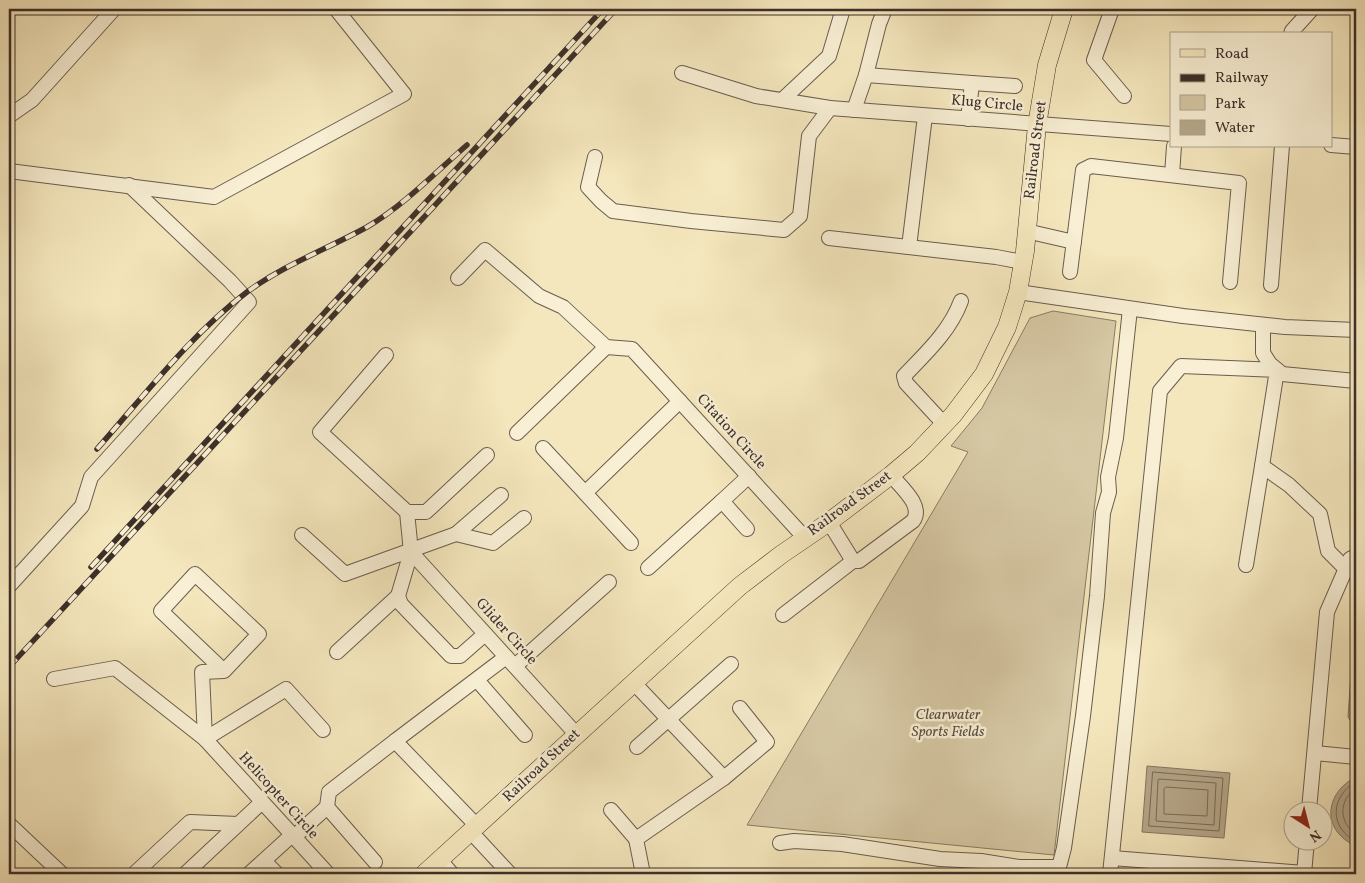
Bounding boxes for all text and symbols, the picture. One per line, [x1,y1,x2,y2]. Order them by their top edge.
legend [1170,32,1332,148]
text: Road [1215,44,1249,65]
text: Railway [1215,68,1268,89]
street label: Klug Circle [950,90,1024,118]
text: Park [1215,94,1246,115]
street label: Railroad Street [1020,99,1052,201]
text: Water [1215,118,1255,139]
street label: Citation Circle [691,390,771,474]
street label: Railroad Street [804,466,896,542]
street label: Glider Circle [470,594,542,670]
park label: Clearwater Sports Fields [912,705,985,743]
street label: Railroad Street [499,724,585,808]
street label: Helicopter Circle [233,748,323,844]
north arrow [1282,800,1332,850]
text: N [1305,825,1324,846]

